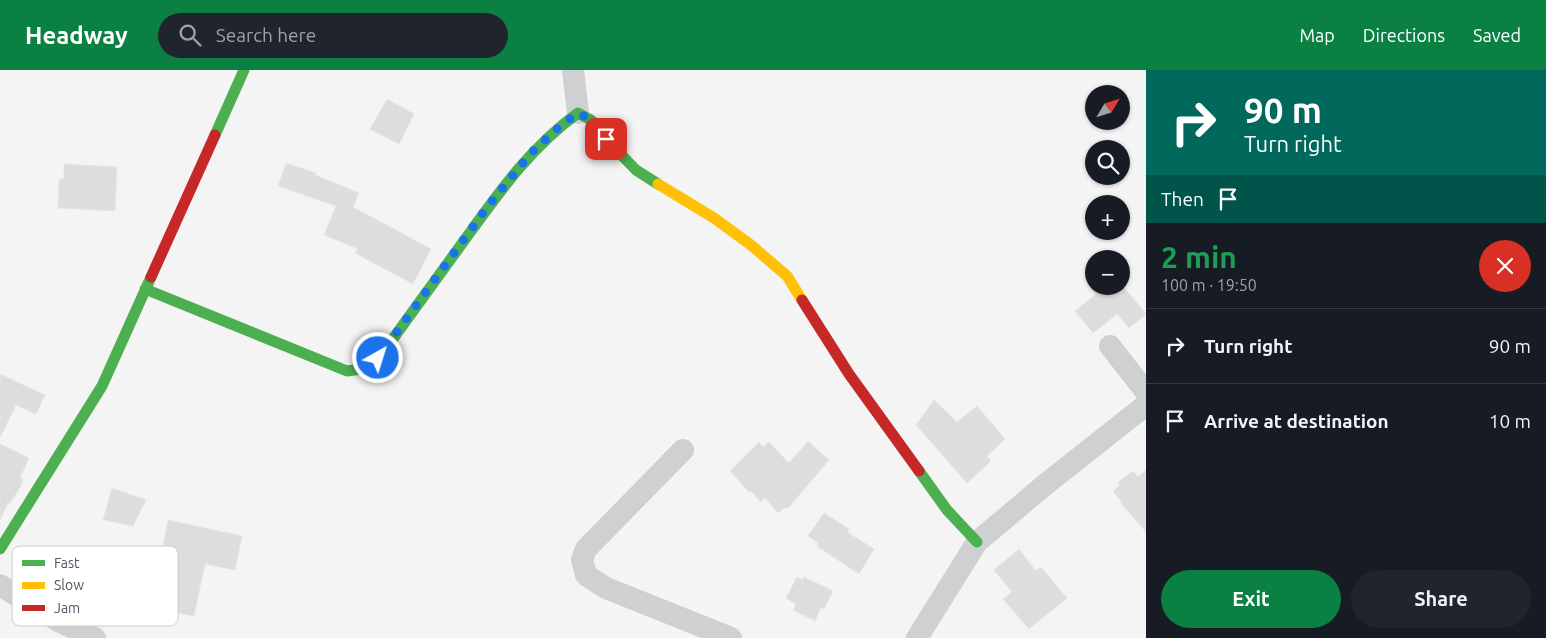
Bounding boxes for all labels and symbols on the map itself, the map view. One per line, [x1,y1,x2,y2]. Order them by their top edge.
north arrow [1085,85,1130,130]
pin [585,118,627,160]
position arrow [351,331,403,383]
legend [12,546,178,626]
text: Fast [54,555,80,571]
text: Slow [54,577,84,593]
text: Jam [54,600,80,616]

